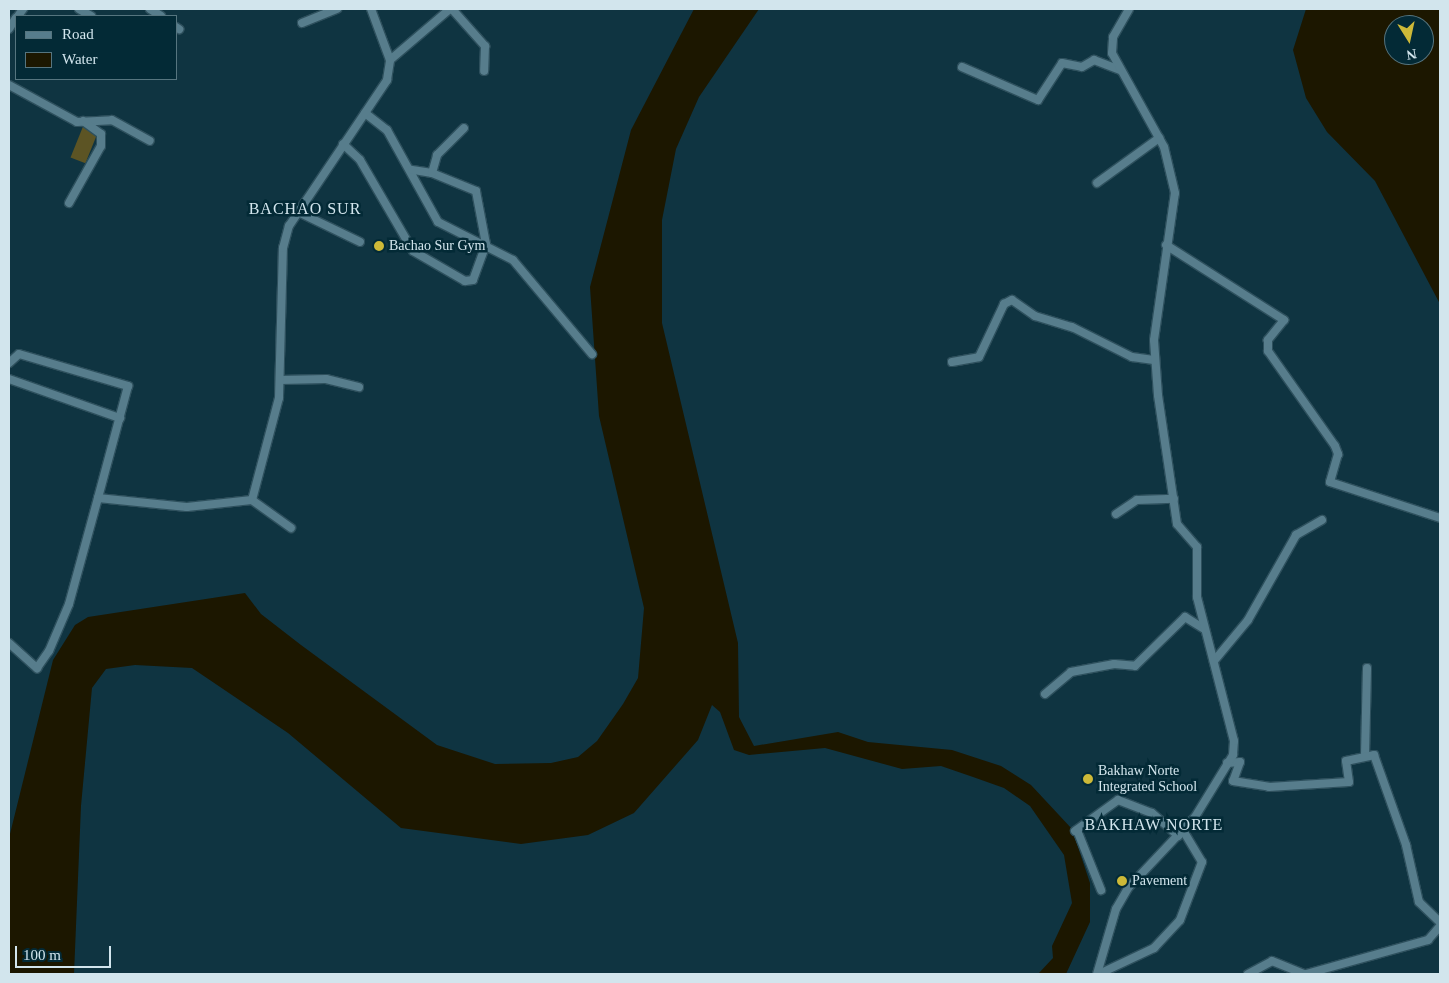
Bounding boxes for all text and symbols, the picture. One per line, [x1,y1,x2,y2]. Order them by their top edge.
legend [15,15,178,80]
north arrow [1384,15,1434,65]
text: Road [62,26,94,42]
text: N [1405,46,1418,63]
text: Water [62,51,97,67]
district label: BACHAO SUR [247,199,363,219]
place label: Bachao Sur Gym [389,238,485,254]
marker: Bachao Sur Gym [373,240,385,252]
place label: Bakhaw Norte Integrated School [1098,763,1197,796]
marker: Bakhaw Norte Integrated School [1082,773,1094,785]
district label: BAKHAW NORTE [1083,815,1225,835]
place label: Pavement [1132,873,1187,889]
marker: Pavement [1116,875,1128,887]
scale bar [18,936,114,968]
text: 100 m [23,947,61,963]

